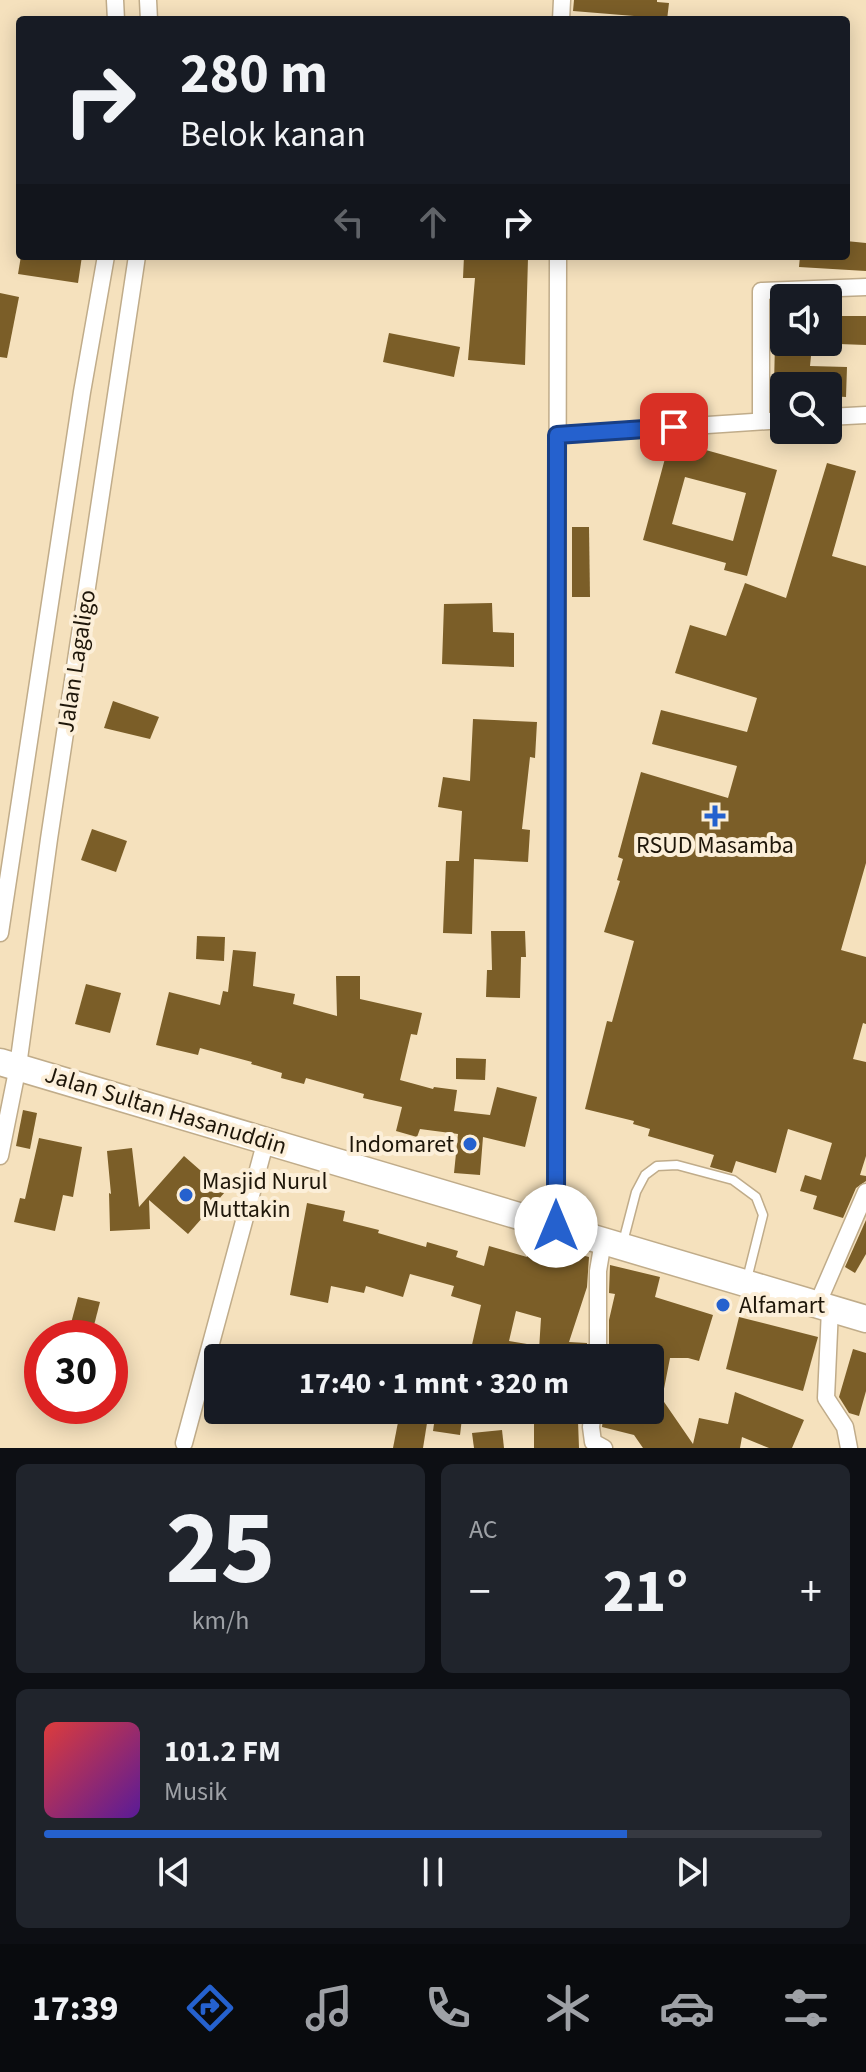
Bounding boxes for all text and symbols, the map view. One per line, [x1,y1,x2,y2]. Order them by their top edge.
text: 280 m [180,35,328,114]
icon: right [48,48,152,152]
text: Belok kanan [180,109,366,160]
icon: left [327,200,371,244]
icon: ahead [411,200,455,244]
icon: right [495,200,539,244]
map controls [770,284,842,444]
button: sound [770,284,842,356]
button: search [770,372,842,444]
pin [640,393,708,461]
icon: arrive [652,405,696,449]
street label: Jalan Lagaligo [48,587,105,735]
marker: RSUD Masamba [704,805,726,827]
place label: RSUD Masamba [636,828,794,863]
street label: Jalan Sultan Hasanuddin [41,1057,291,1164]
place label: Indomaret [348,1127,454,1162]
marker: Indomaret [461,1135,479,1153]
place label: Masjid Nurul Muttakin [202,1164,328,1227]
position arrow [514,1184,598,1268]
marker: Masjid Nurul Muttakin [177,1186,195,1204]
place label: Alfamart [739,1288,825,1323]
marker: Alfamart [714,1296,732,1314]
speed limit sign: 30 [24,1320,128,1424]
text: 17:40 · 1 mnt · 320 m [299,1362,569,1405]
text: 25 [166,1476,275,1624]
text: AC [469,1511,498,1548]
text: 21° [603,1550,688,1635]
text: − [469,1561,491,1624]
text: + [800,1561,822,1624]
text: km/h [192,1602,249,1639]
text: 101.2 FM [164,1730,281,1773]
text: Musik [164,1773,227,1810]
icon: previous [152,1850,196,1894]
icon: pause [411,1850,455,1894]
icon: next [670,1850,714,1894]
icon: directions [182,1980,238,2036]
icon: music [301,1980,357,2036]
icon: phone [420,1980,476,2036]
icon: climate [540,1980,596,2036]
icon: car [659,1980,715,2036]
icon: filters [778,1980,834,2036]
text: 17:39 [32,1983,118,2034]

